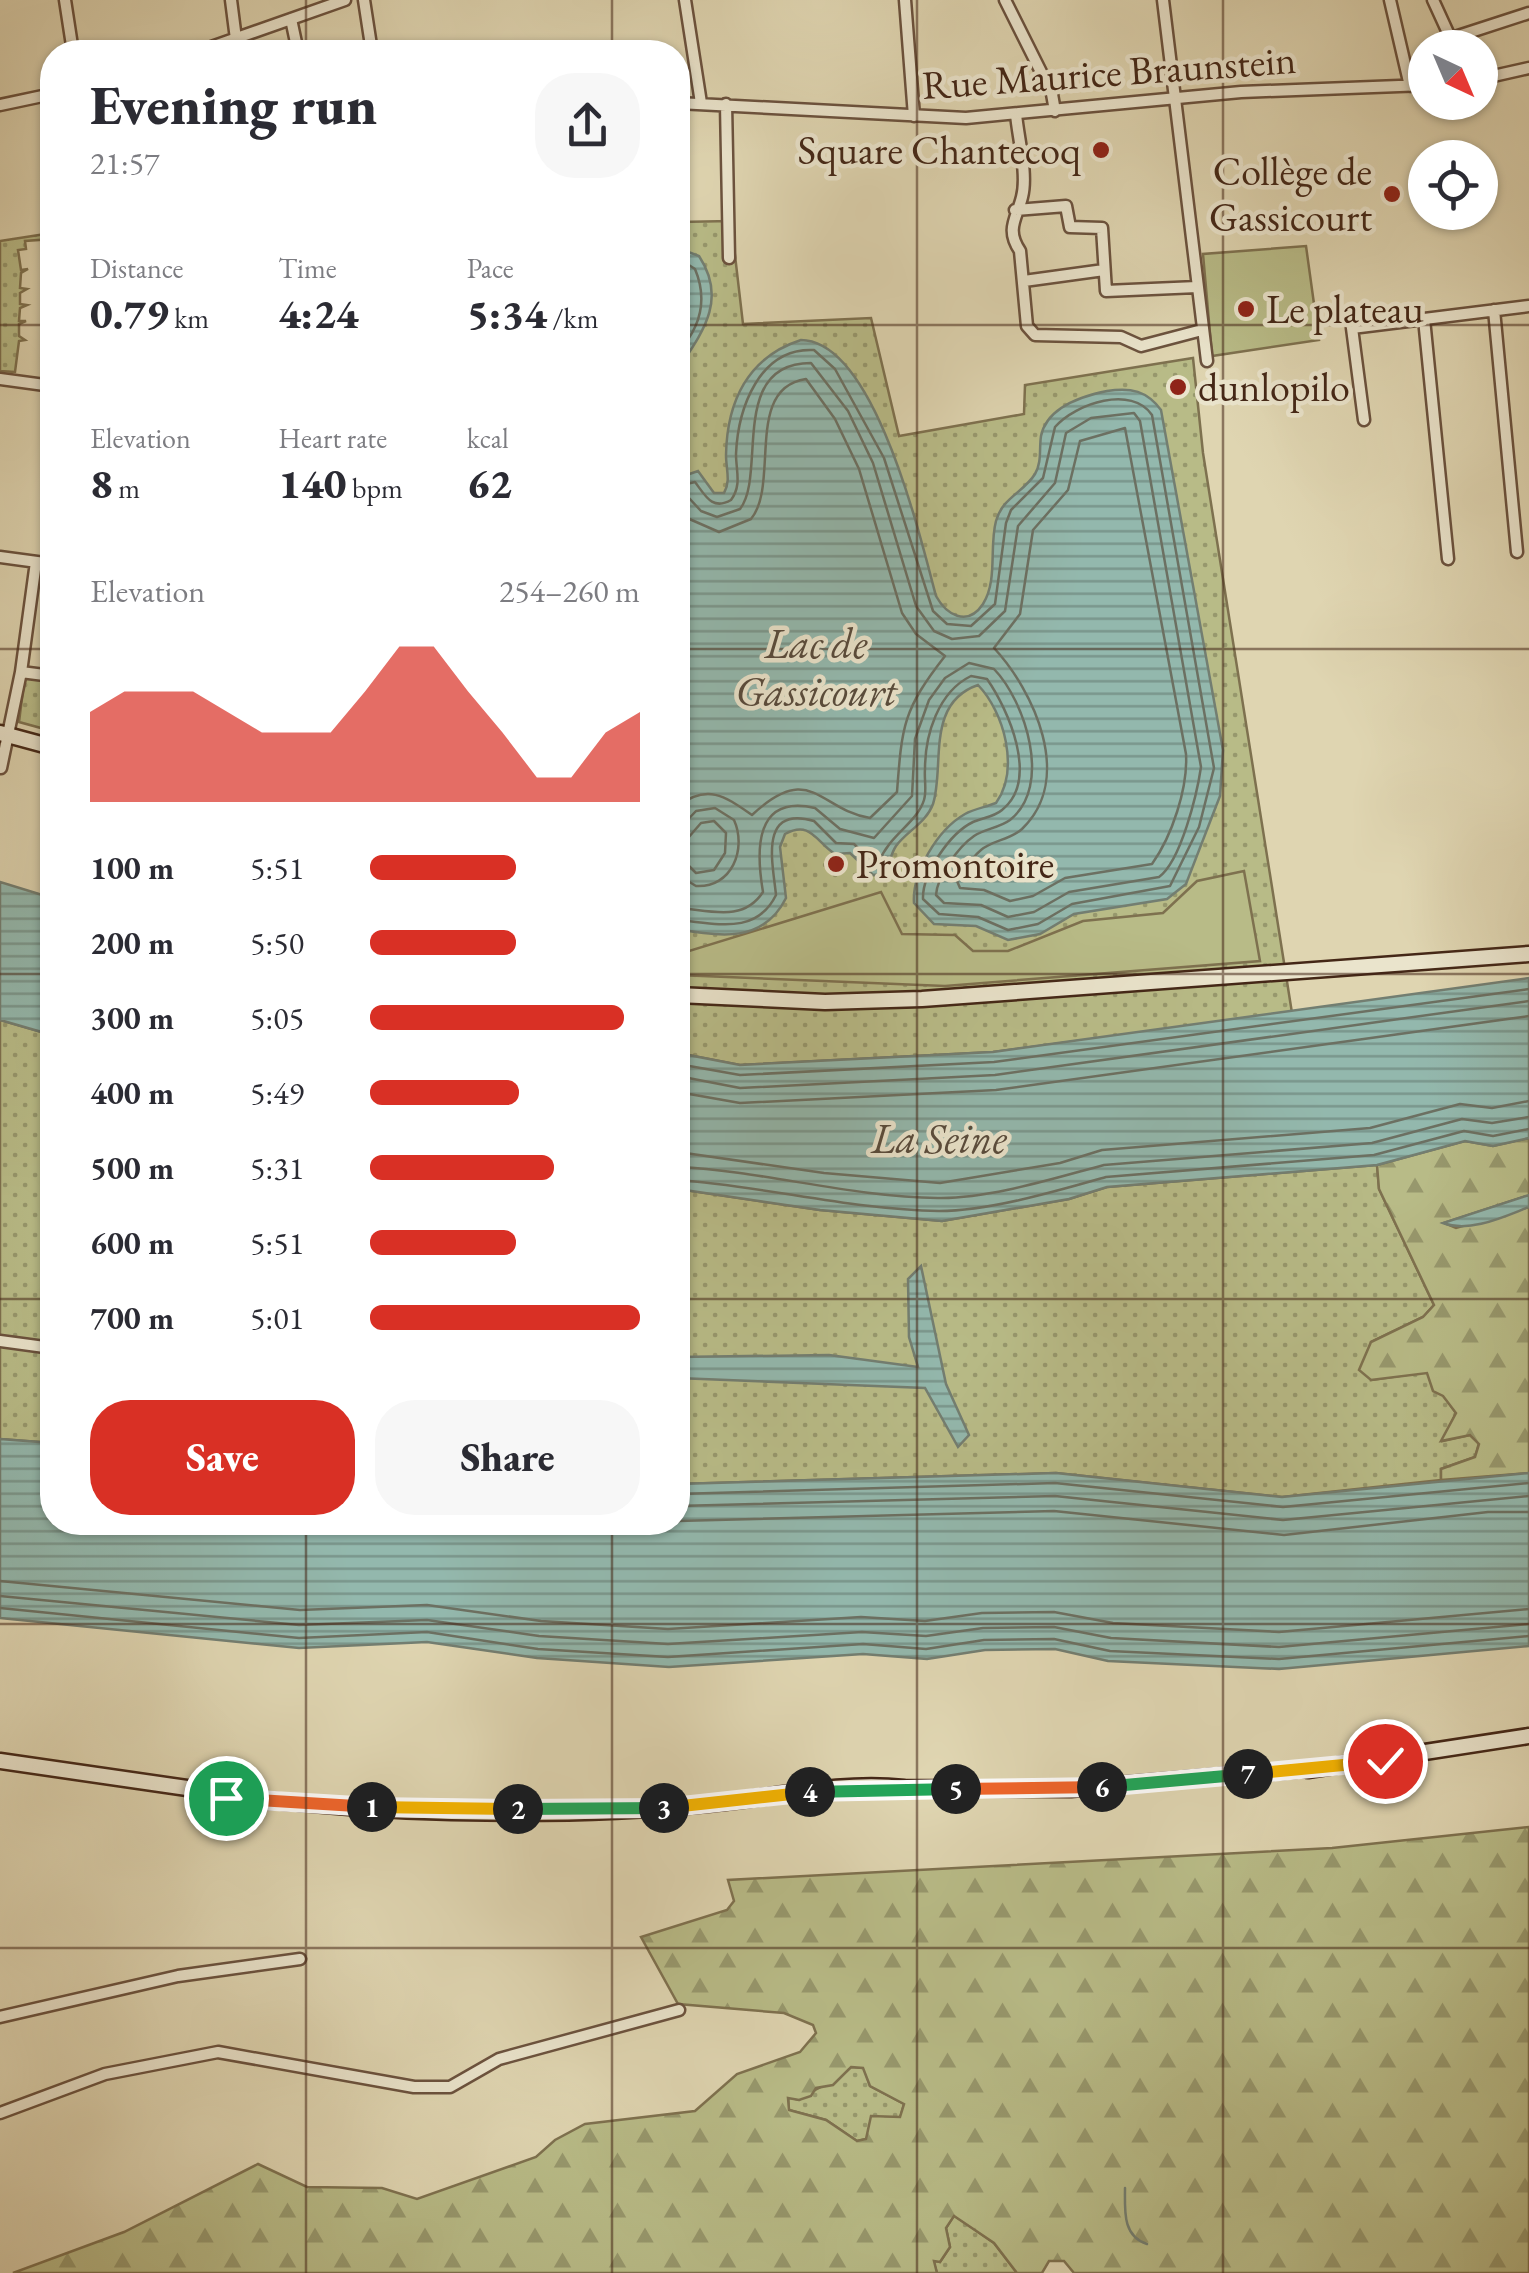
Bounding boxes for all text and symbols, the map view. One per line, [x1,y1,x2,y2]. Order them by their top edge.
north arrow [1408,30,1498,120]
map controls [1408,30,1498,230]
street label: Rue Maurice Braunstein [920,33,1298,111]
text: Evening run [90,69,377,140]
button: share [535,73,640,178]
place label: Square Chantecoq [798,124,1081,176]
marker: Square Chantecoq [1090,139,1112,161]
button: locate [1408,140,1498,230]
text: 21:57 [90,142,159,184]
place label: Collège de Gassicourt [1209,145,1372,243]
marker: Collège de Gassicourt [1381,183,1403,205]
text: Distance [90,250,184,286]
text: Time [278,250,337,286]
text: Pace [467,250,514,286]
place label: Le plateau [1266,283,1424,335]
text: 0.79 [90,286,169,341]
text: 4:24 [278,286,359,341]
text: 5:34 [467,286,547,341]
marker: Le plateau [1235,298,1257,320]
text: km [169,300,209,336]
text: /km [547,300,599,336]
place label: dunlopilo [1198,361,1350,413]
marker: dunlopilo [1167,376,1189,398]
text: Elevation [90,420,191,456]
text: Heart rate [278,420,387,456]
text: kcal [467,420,509,456]
text: 8 [90,456,113,511]
text: 140 [278,456,346,511]
text: 62 [467,456,512,511]
text: m [113,470,140,506]
text: bpm [346,470,403,506]
text: Elevation [90,570,205,612]
text: 254–260 m [499,570,640,612]
water label: Lac de Gassicourt [735,616,899,719]
place label: Promontoire [856,838,1054,890]
text: 100 m [90,847,174,889]
text: 5:51 [250,847,304,889]
marker: Promontoire [825,853,847,875]
text: 200 m [90,922,174,964]
text: 5:50 [250,922,304,964]
text: 300 m [90,997,174,1039]
text: 5:05 [250,997,304,1039]
text: 400 m [90,1072,174,1114]
text: 5:49 [250,1072,304,1114]
water label: La Seine [870,1111,1007,1166]
text: 500 m [90,1147,174,1189]
text: 5:31 [250,1147,304,1189]
text: 600 m [90,1222,174,1264]
text: 5:51 [250,1222,304,1264]
text: 700 m [90,1297,174,1339]
text: 5:01 [250,1297,304,1339]
button: Save [90,1400,355,1515]
button: Share [375,1400,640,1515]
pin [1343,1719,1428,1804]
icon: check [1358,1734,1413,1789]
pin: 7 [1223,1749,1273,1799]
pin [184,1756,269,1841]
text: 7 [1241,1756,1255,1792]
pin: 6 [1077,1762,1127,1812]
pin: 5 [931,1764,981,1814]
pin: 4 [785,1767,835,1817]
text: 6 [1095,1769,1109,1805]
icon: arrive [199,1771,254,1826]
text: 5 [949,1771,963,1807]
text: 4 [803,1774,817,1810]
pin: 1 [347,1782,397,1832]
pin: 3 [639,1783,689,1833]
pin: 2 [493,1784,543,1834]
text: 1 [365,1789,379,1825]
text: 3 [657,1790,671,1826]
text: 2 [511,1791,525,1827]

